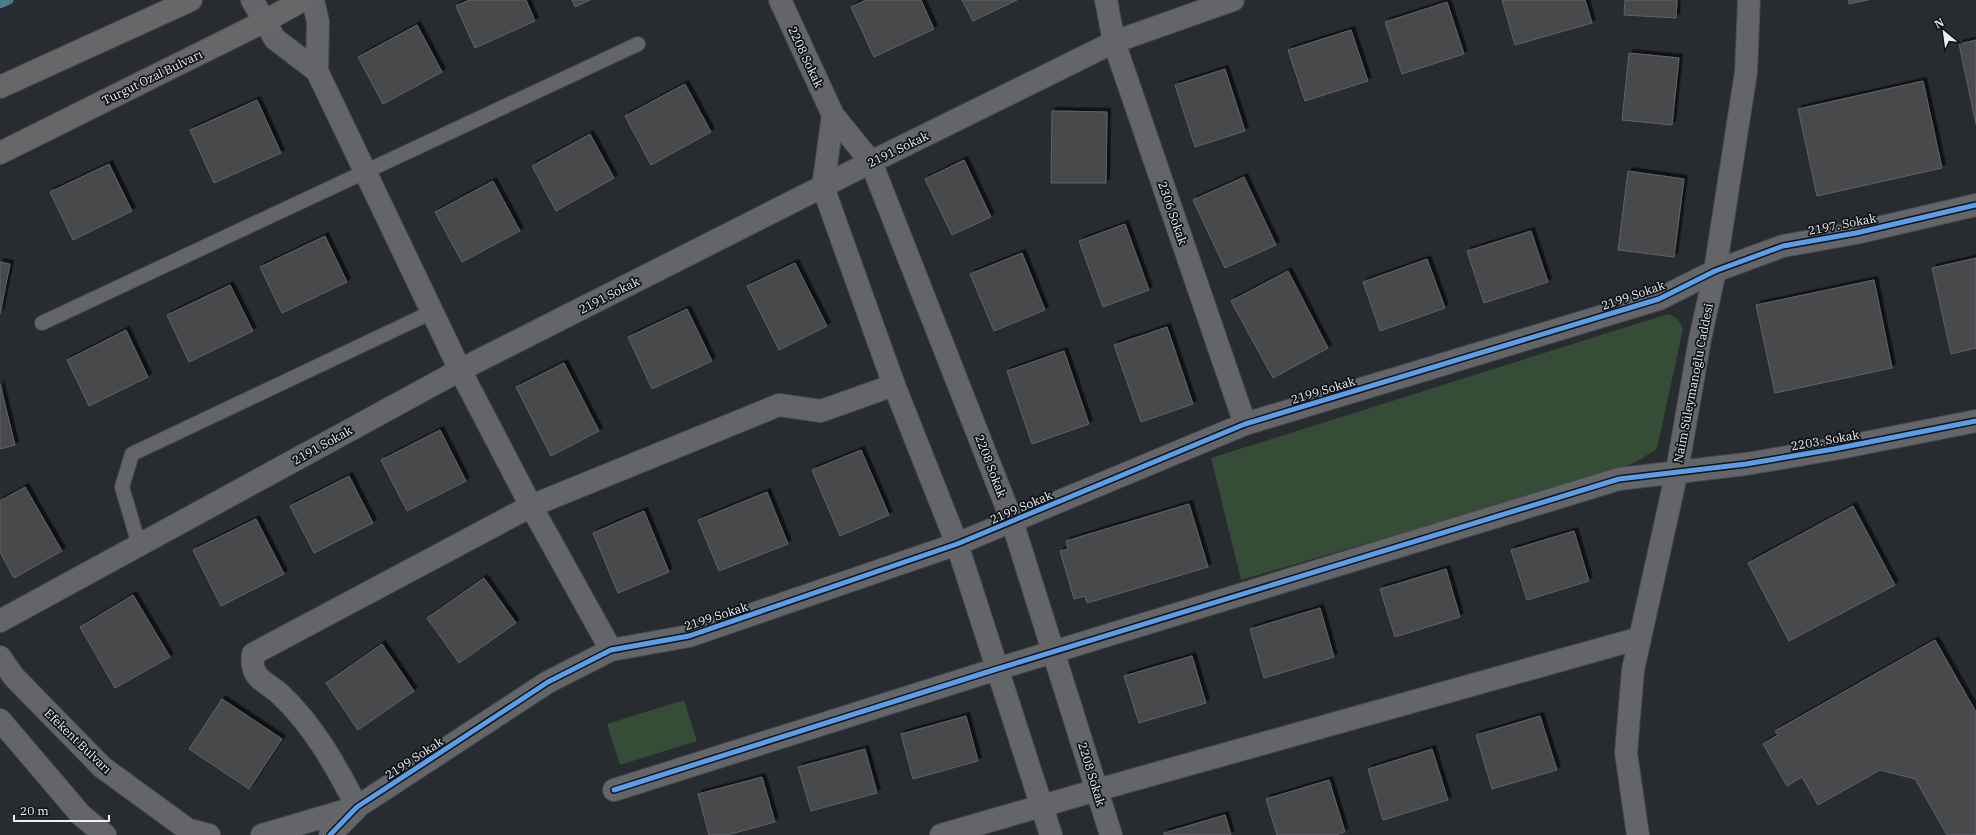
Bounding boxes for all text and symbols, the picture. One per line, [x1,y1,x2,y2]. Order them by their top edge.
north arrow [1924,12,1964,52]
text: N [1932,15,1947,31]
street label: 2208 Sokak [785,24,827,90]
street label: Turgut Ozal Bulvarı [99,46,205,108]
street label: 2191 Sokak [865,128,931,170]
street label: 2306 Sokak [1155,179,1191,247]
street label: 2197. Sokak [1807,210,1877,238]
street label: 2191 Sokak [576,273,642,317]
street label: 2199 Sokak [1599,277,1667,313]
street label: Naim Süleymanoğlu Caddesi [1670,302,1716,464]
street label: 2199 Sokak [1289,373,1357,407]
street label: 2191 Sokak [290,422,354,468]
street label: 2203. Sokak [1790,427,1860,453]
street label: 2208 Sokak [972,433,1010,499]
street label: 2199 Sokak [988,487,1054,527]
street label: 2199 Sokak [682,599,750,633]
street label: Efekent Bulvarı [42,705,115,777]
street label: 2199 Sokak [382,734,446,782]
street label: 2208 Sokak [1075,740,1109,808]
scale bar [14,797,109,823]
text: 20 m [20,803,49,818]

